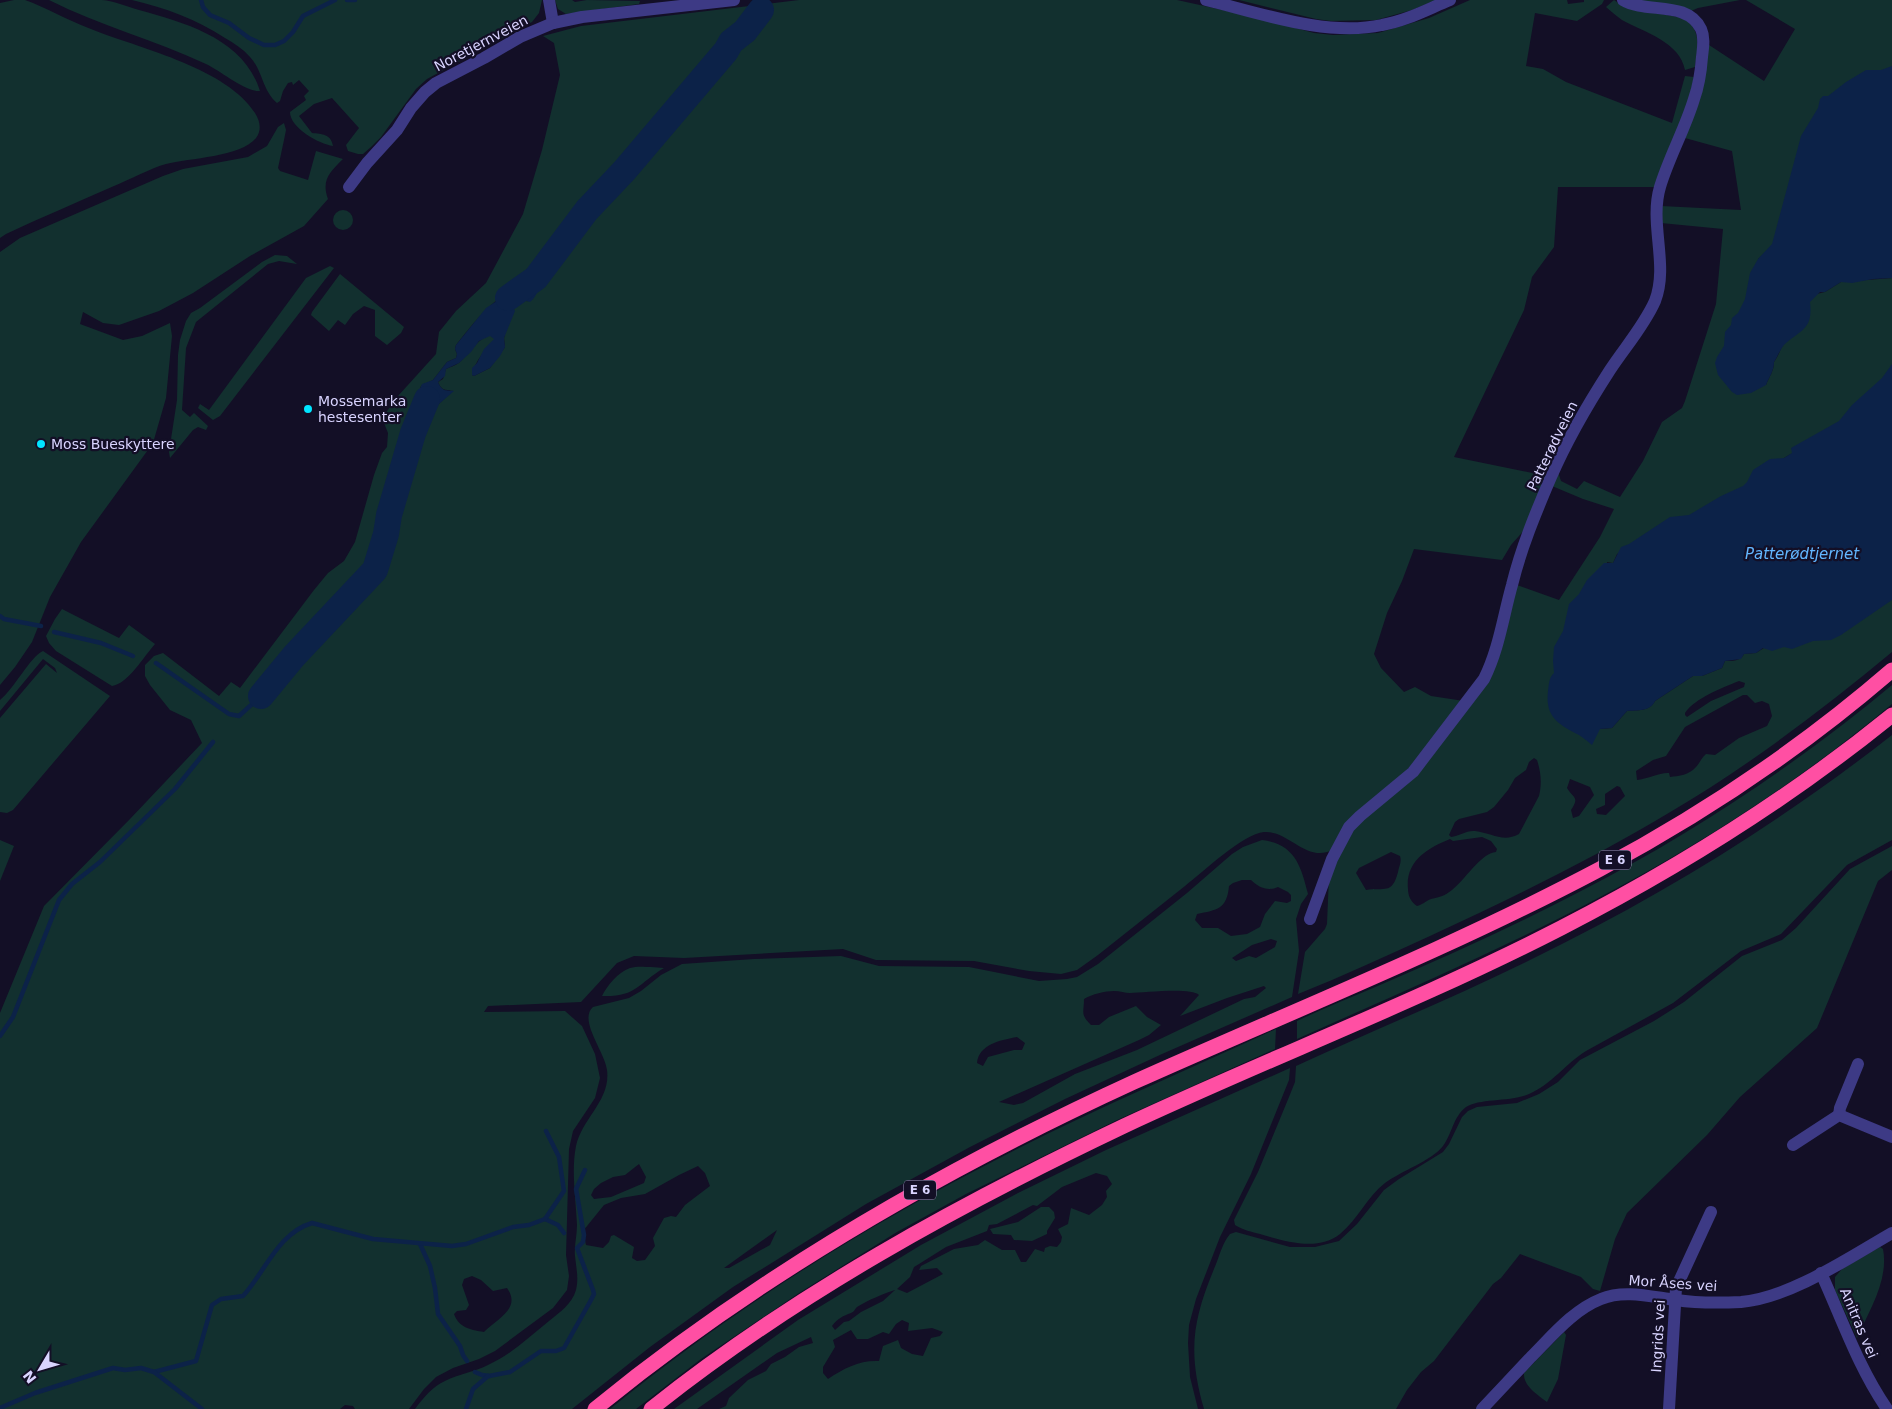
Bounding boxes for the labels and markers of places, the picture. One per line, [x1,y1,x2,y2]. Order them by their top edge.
place label: Mossemarka hestesenter [318,393,406,425]
marker: Mossemarka hestesenter [302,403,314,415]
place label: Moss Bueskyttere [51,436,175,452]
marker: Moss Bueskyttere [35,438,47,450]

